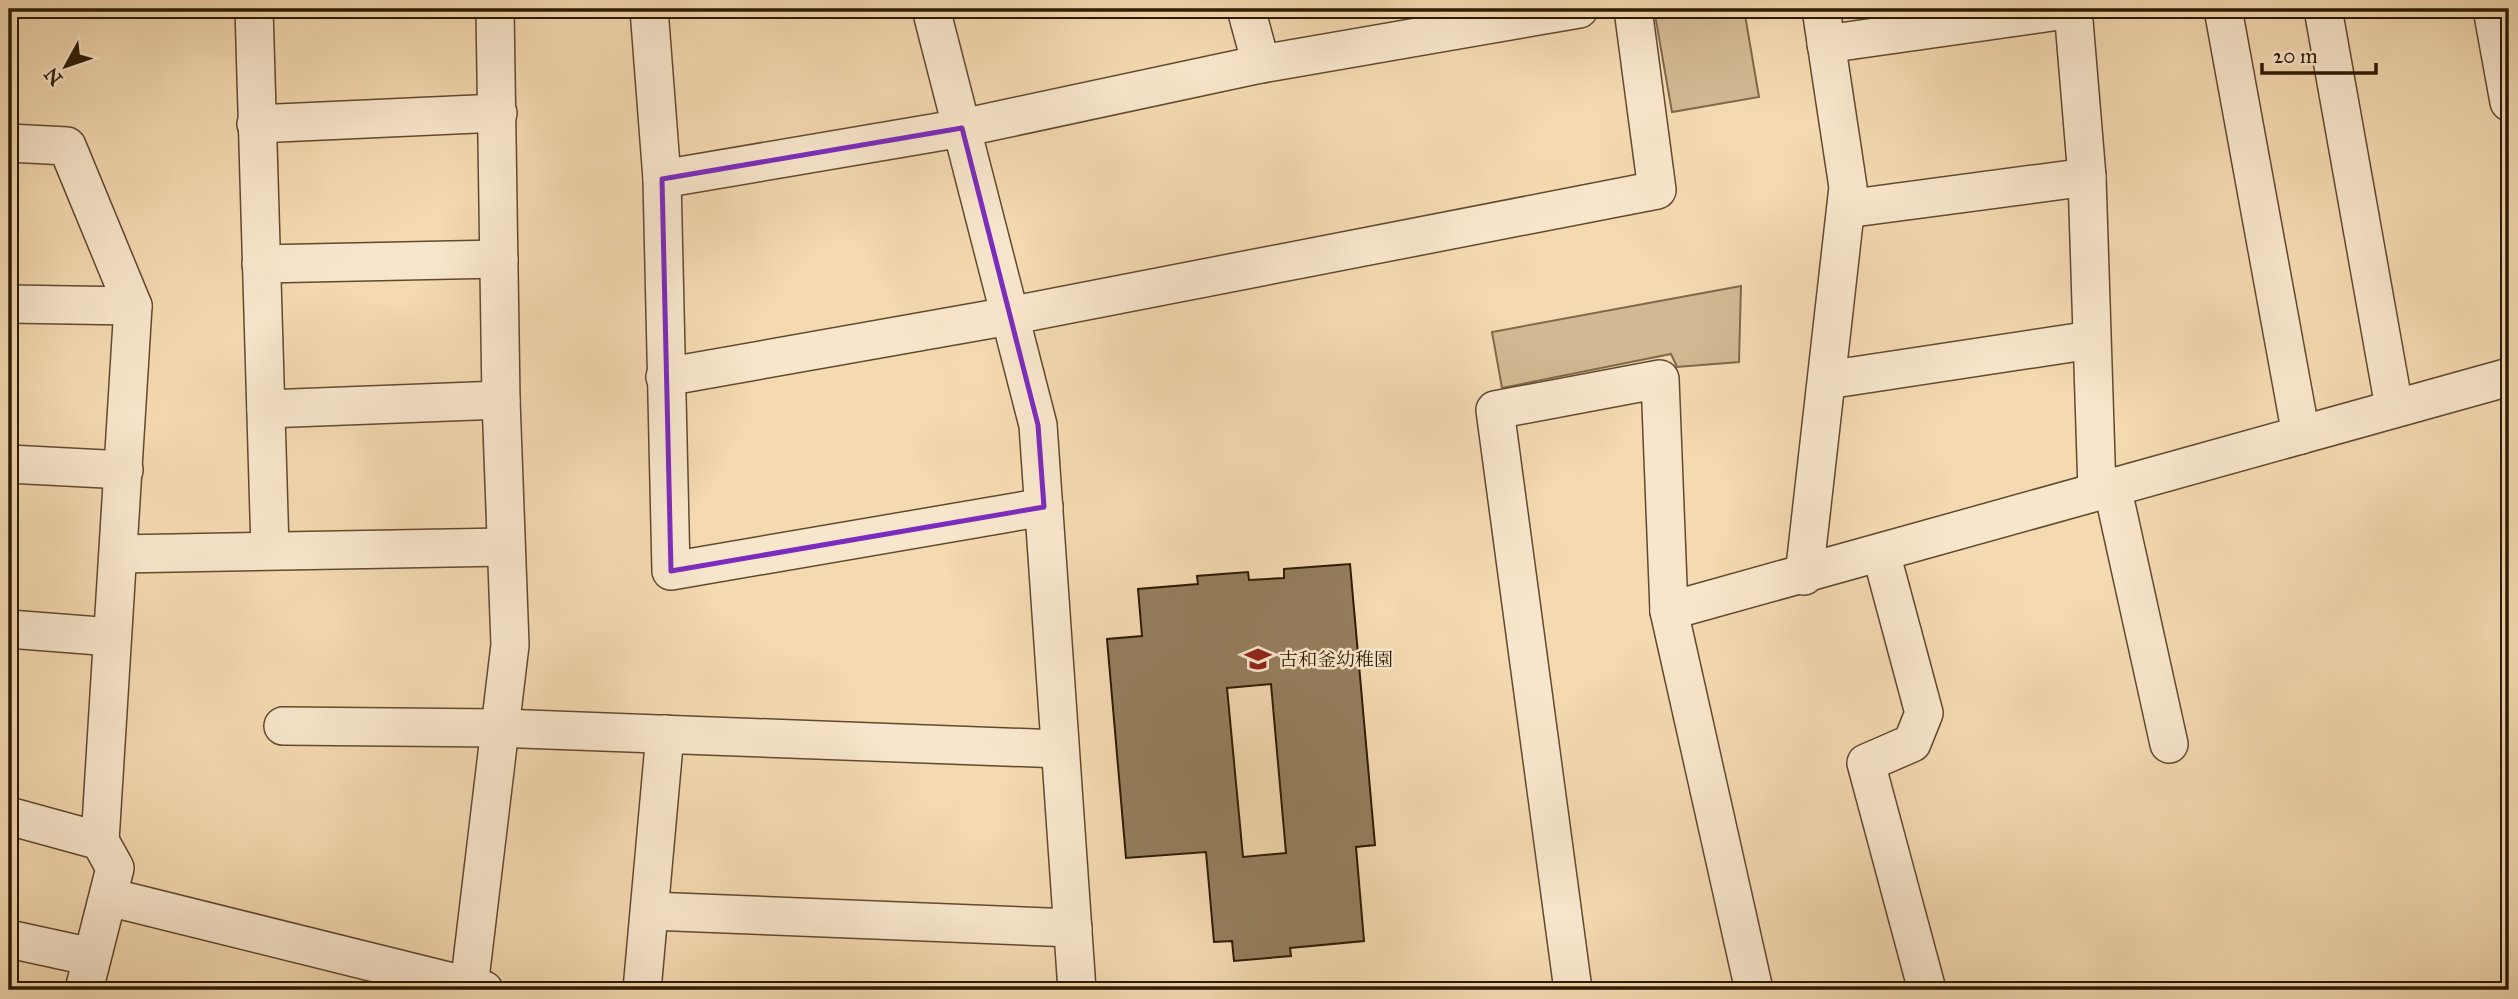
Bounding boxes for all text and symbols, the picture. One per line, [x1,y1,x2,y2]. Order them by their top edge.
north arrow [32,32,102,102]
scale bar [2262,32,2376,76]
text: 20 m [2273,43,2318,69]
text: N [39,63,67,90]
school or university icon: 古和釜幼稚園 [1243,644,1273,674]
place label: 古和釜幼稚園 [1279,648,1393,671]

